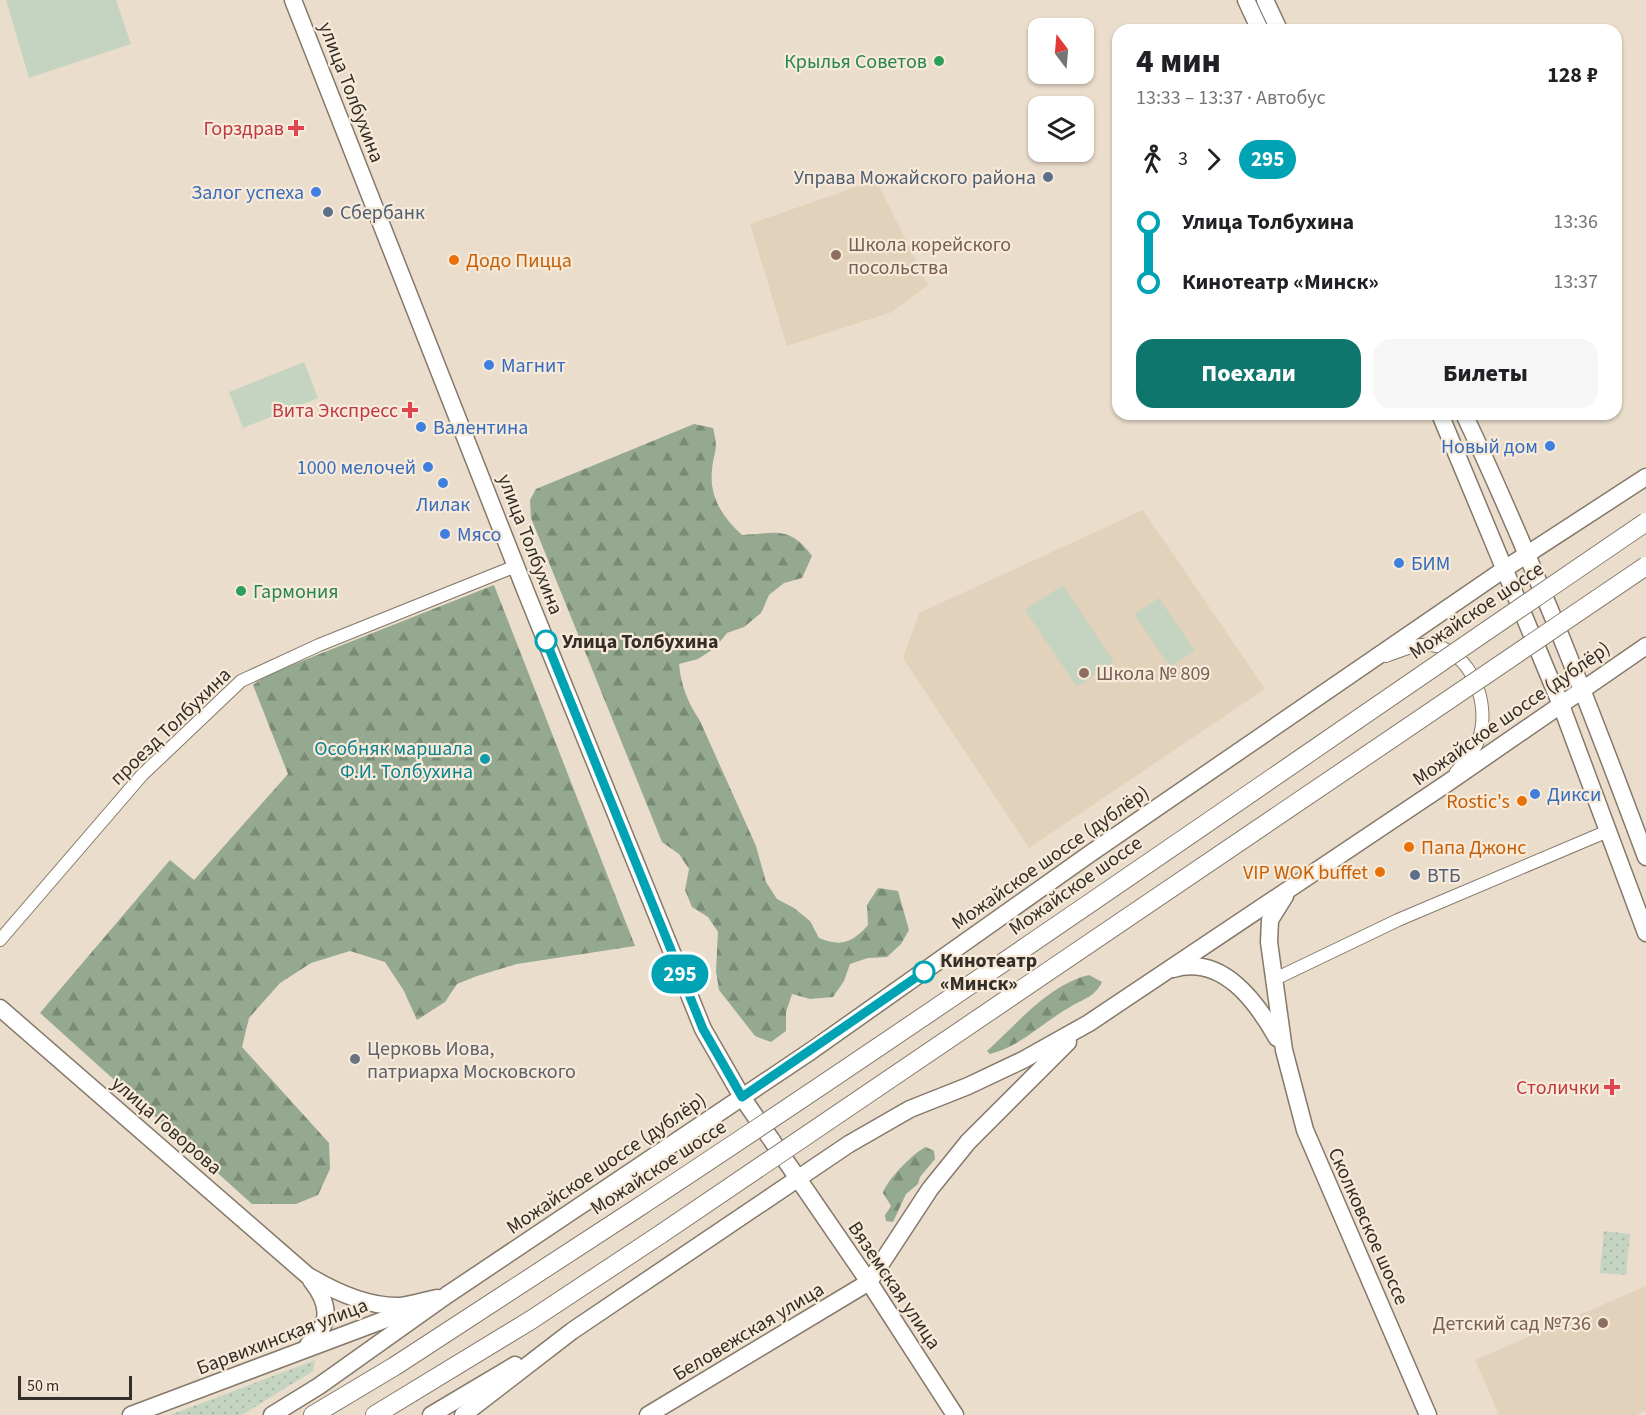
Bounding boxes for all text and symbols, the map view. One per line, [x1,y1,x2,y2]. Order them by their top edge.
street label: улица Толбухина [311,18,391,167]
north arrow [1028,18,1094,84]
map controls [1028,18,1094,162]
text: 4 мин [1136,38,1221,85]
place label: Крылья Советов [784,48,927,76]
marker: Крылья Советов [932,54,946,68]
text: 128 ₽ [1547,59,1598,91]
text: 13:33 – 13:37 · Автобус [1136,84,1326,112]
button: layers [1028,96,1094,162]
place label: Горздрав [204,115,284,143]
marker: Горздрав [289,121,303,135]
icon: walk [1136,143,1169,176]
icon: forward [1197,143,1230,176]
text: 295 [1251,144,1284,174]
text: 3 [1178,145,1188,173]
place label: Управа Можайского района [794,164,1036,192]
marker: Управа Можайского района [1041,170,1055,184]
place label: Залог успеха [191,179,304,207]
marker: Залог успеха [309,185,323,199]
place label: Сбербанк [340,199,425,227]
marker: Сбербанк [321,205,335,219]
text: Улица Толбухина [1182,206,1354,238]
text: 13:36 [1553,208,1598,236]
place label: Школа корейского посольства [848,231,1011,282]
place label: Додо Пицца [466,247,572,275]
marker: Школа корейского посольства [829,248,843,262]
marker: Додо Пицца [447,253,461,267]
text: Кинотеатр «Минск» [1182,266,1379,298]
text: 13:37 [1553,268,1598,296]
button: Поехали [1136,339,1361,408]
button: Билеты [1373,339,1598,408]
place label: Магнит [501,352,566,380]
marker: Магнит [482,358,496,372]
place label: Вита Экспресс [272,397,398,425]
marker: Вита Экспресс [403,403,417,417]
place label: Валентина [433,414,528,442]
marker: Валентина [414,420,428,434]
place label: Новый дом [1441,433,1538,461]
marker: Новый дом [1543,439,1557,453]
place label: 1000 мелочей [297,454,416,482]
marker: 1000 мелочей [421,460,435,474]
street label: улица Толбухина [490,470,570,619]
marker: Лилак [436,476,450,490]
place label: Лилак [416,491,470,519]
place label: Мясо [457,521,501,549]
marker: Мясо [438,527,452,541]
place label: БИМ [1411,550,1450,578]
street label: Можайское шоссе [1404,555,1549,666]
marker: БИМ [1392,556,1406,570]
place label: Гармония [253,578,339,606]
marker: Гармония [234,584,248,598]
place label: Улица Толбухина [562,628,718,656]
marker: Улица Толбухина [535,630,557,652]
street label: Можайское шоссе (дублёр) [1407,635,1616,793]
place label: Школа № 809 [1096,660,1210,688]
street label: проезд Толбухина [104,661,238,792]
marker: Школа № 809 [1077,666,1091,680]
place label: Особняк маршала Ф.И. Толбухина [314,735,473,786]
marker: Особняк маршала Ф.И. Толбухина [478,752,492,766]
street label: Можайское шоссе (дублёр) [947,780,1153,934]
place label: Дикси [1547,781,1601,809]
marker: Дикси [1528,787,1542,801]
place label: Rostic's [1446,788,1510,816]
marker: Rostic's [1515,794,1529,808]
street label: Можайское шоссе [1004,830,1146,940]
place label: Папа Джонс [1421,834,1527,862]
marker: Папа Джонс [1402,840,1416,854]
place label: VIP WOK buffet [1243,859,1368,887]
place label: ВТБ [1427,862,1461,890]
marker: VIP WOK buffet [1373,865,1387,879]
marker: ВТБ [1408,868,1422,882]
place label: Кинотеатр «Минск» [940,947,1037,998]
line badge: 295 [646,954,714,994]
text: 295 [663,959,697,989]
marker: Кинотеатр «Минск» [913,961,935,983]
place label: Церковь Иова, патриарха Московского [367,1035,576,1086]
marker: Церковь Иова, патриарха Московского [348,1052,362,1066]
street label: улица Говорова [105,1070,228,1182]
place label: Столички [1516,1074,1600,1102]
marker: Столички [1605,1080,1619,1094]
street label: Можайское шоссе (дублёр) [502,1087,710,1239]
street label: Можайское шоссе [586,1114,730,1220]
street label: Сколковское шоссе [1321,1143,1415,1310]
street label: Вяземская улица [841,1216,947,1355]
street label: Беловежская улица [668,1276,829,1388]
street label: Барвихинская улица [193,1291,372,1382]
place label: Детский сад №736 [1432,1310,1591,1338]
marker: Детский сад №736 [1596,1316,1610,1330]
scale bar [18,1373,132,1400]
text: 50 m [27,1375,59,1397]

